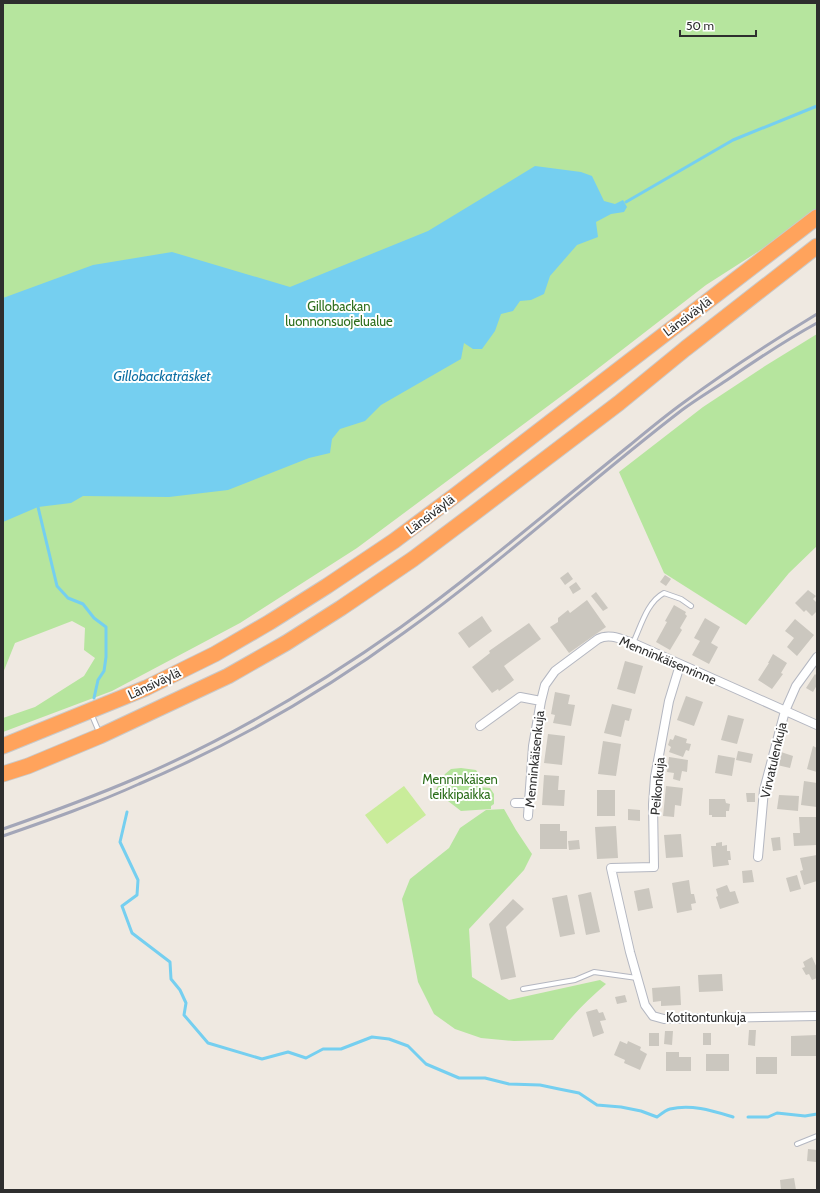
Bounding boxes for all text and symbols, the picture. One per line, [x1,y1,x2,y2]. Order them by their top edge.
scale bar [680,12,756,38]
text: 50 m [686,18,714,33]
street label: Länsiväylä [660,292,715,339]
park label: Gillobackan luonnonsuojelualue [285,298,393,330]
water label: Gillobackaträsket [113,367,211,385]
street label: Länsiväylä [403,490,458,537]
street label: Menninkäisenrinne [617,632,719,688]
street label: Länsiväylä [125,664,184,702]
street label: Menninkäisenkuja [521,709,548,808]
street label: Virvatulenkuja [756,720,791,800]
street label: Peikonkuja [646,756,669,816]
park label: Menninkäisen leikkipaikka [422,771,498,802]
street label: Kotitontunkuja [666,1009,747,1026]

